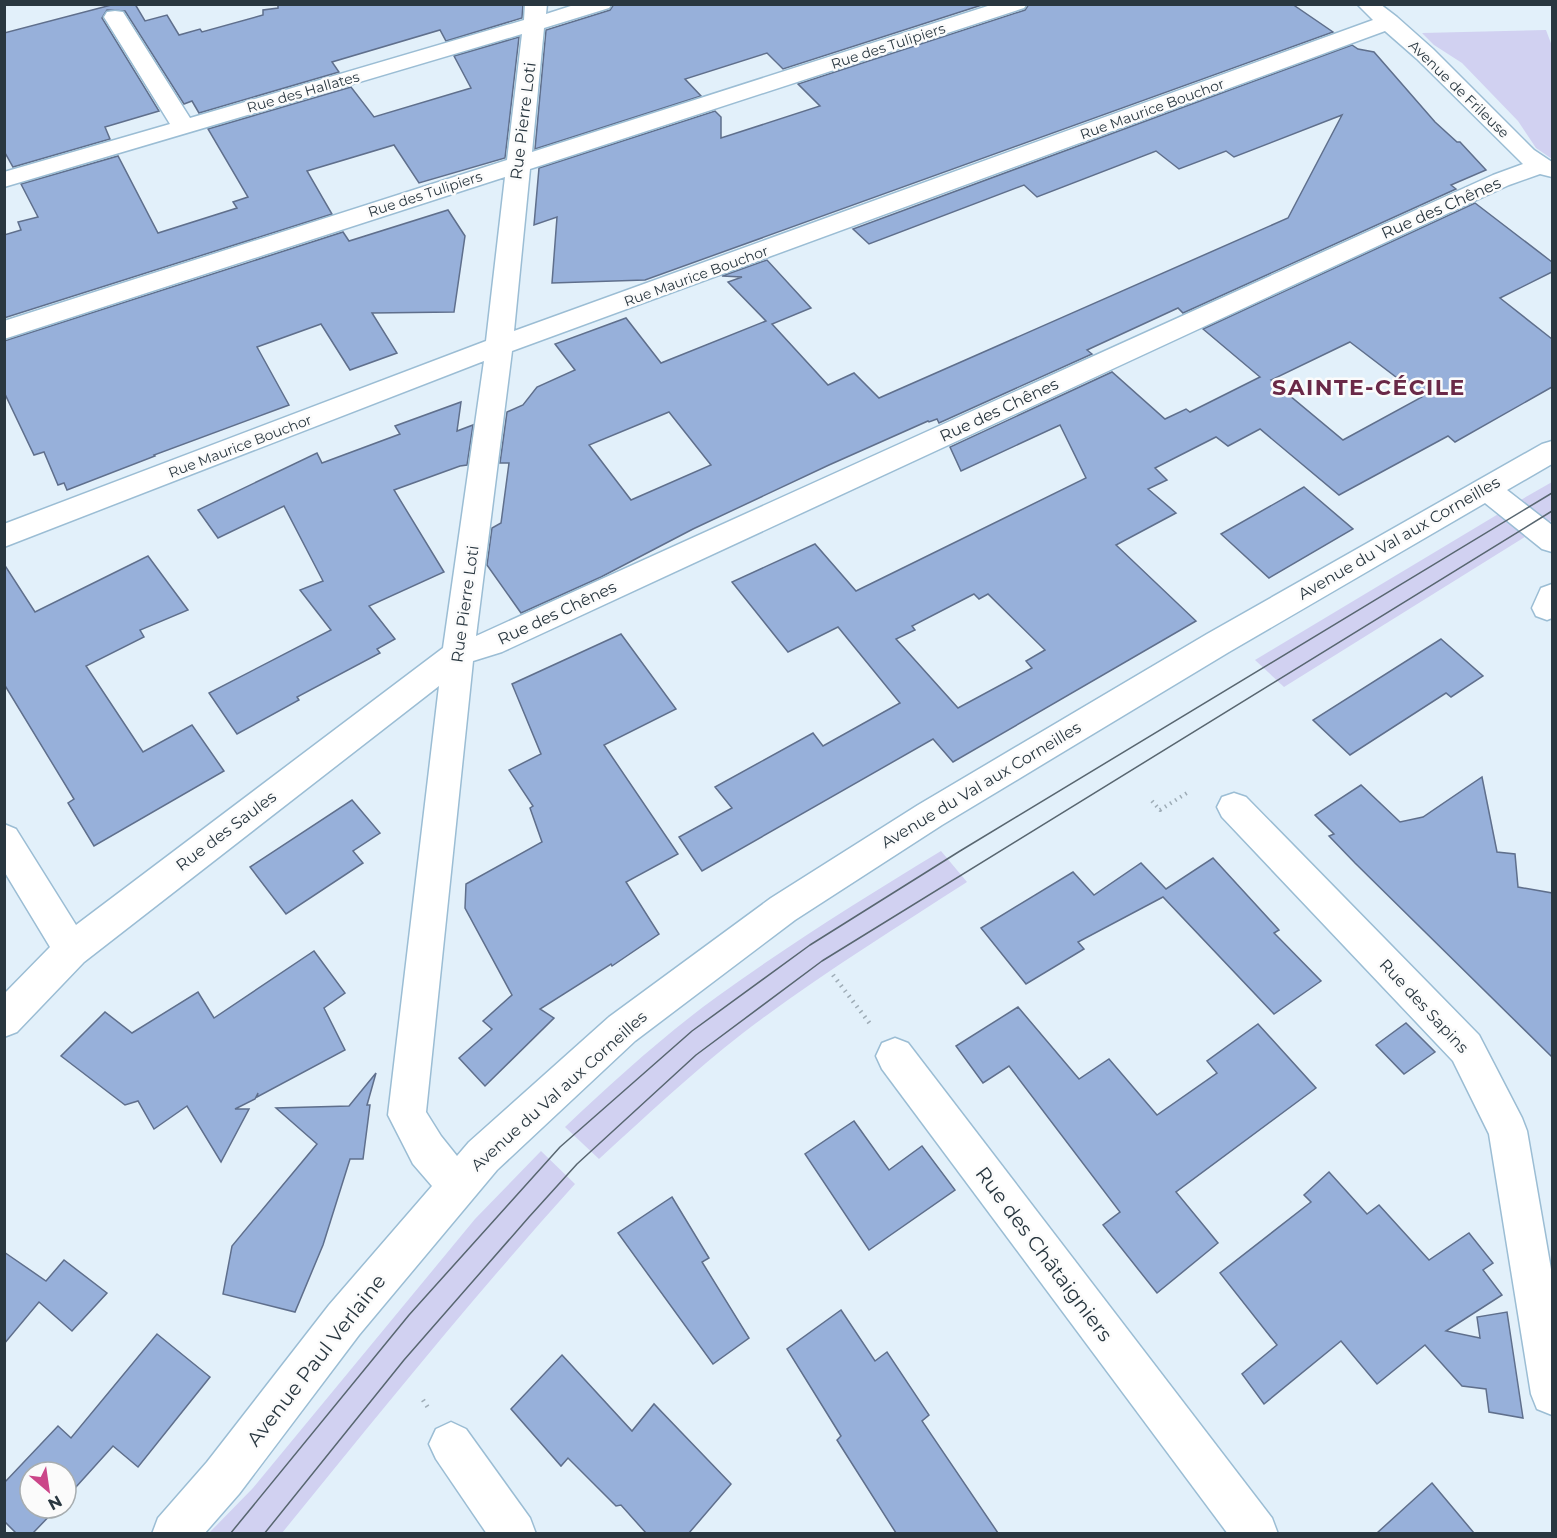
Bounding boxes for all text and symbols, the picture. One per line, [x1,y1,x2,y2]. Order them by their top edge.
street label: Rue des Tulipiers [829,19,948,73]
street label: Avenue de Frileuse [1405,36,1513,142]
street label: Rue Pierre Loti [506,61,540,181]
street label: Rue des Hallates [245,67,362,117]
street label: Rue Maurice Bouchor [1077,74,1227,143]
street label: Rue des Tulipiers [366,167,485,221]
street label: Rue des Chênes [1378,173,1504,243]
street label: Rue Maurice Bouchor [621,241,771,310]
street label: Rue des Chênes [937,374,1062,446]
district label: SAINTE-CÉCILE [1272,374,1466,401]
street label: Rue Maurice Bouchor [166,410,315,482]
street label: Avenue du Val aux Corneilles [1295,472,1503,604]
street label: Rue Pierre Loti [447,544,483,664]
street label: Rue des Chênes [495,577,620,649]
street label: Avenue du Val aux Corneilles [878,718,1084,852]
street label: Rue des Saules [172,787,280,875]
street label: Rue des Sapins [1376,955,1473,1057]
street label: Avenue du Val aux Corneilles [467,1007,651,1175]
street label: Rue des Châtaigniers [970,1162,1118,1346]
street label: Avenue Paul Verlaine [241,1269,391,1451]
north arrow [18,1460,78,1520]
text: N [45,1491,65,1514]

